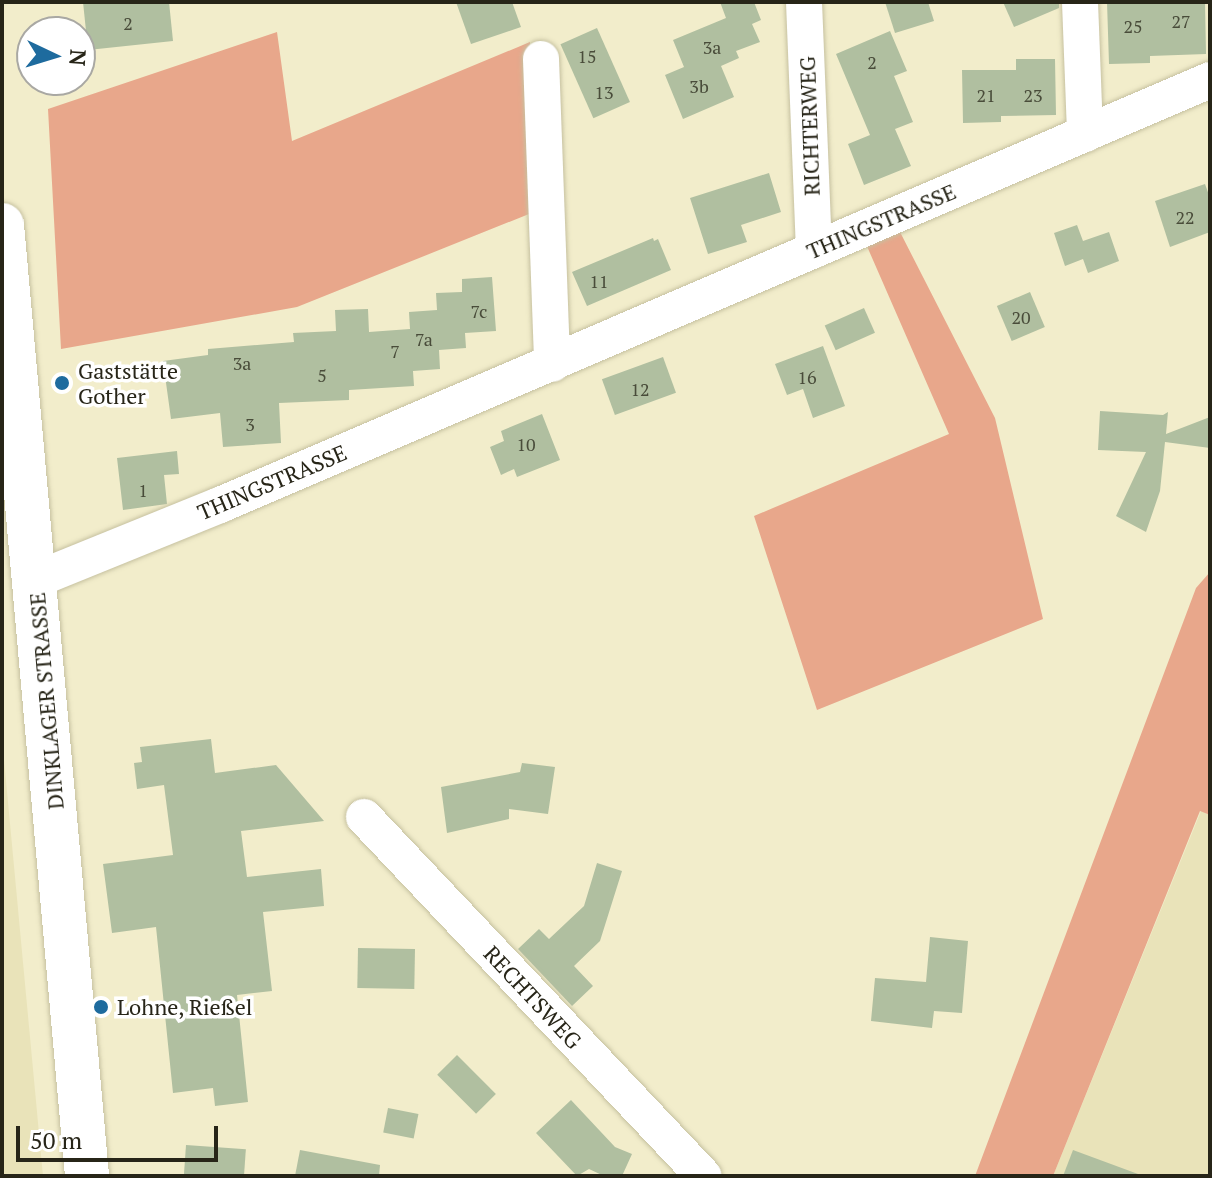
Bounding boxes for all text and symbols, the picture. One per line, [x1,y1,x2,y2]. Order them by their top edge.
house number: 27 [1171,10,1191,32]
house number: 2 [123,12,133,34]
house number: 25 [1123,15,1143,37]
north arrow [16,16,96,96]
house number: 3a [703,36,721,58]
house number: 15 [577,45,597,67]
text: N [63,48,93,67]
house number: 2 [867,51,877,73]
street label: RICHTERWEG [793,56,825,196]
house number: 3b [689,75,709,97]
house number: 13 [594,81,614,103]
house number: 21 [976,84,996,106]
house number: 23 [1023,84,1043,106]
street label: THINGSTRASSE [802,178,960,264]
house number: 22 [1175,206,1195,228]
house number: 11 [589,270,609,292]
house number: 7c [470,300,488,322]
house number: 20 [1011,306,1031,328]
house number: 7a [415,328,433,350]
house number: 7 [390,340,400,362]
house number: 3a [233,352,251,374]
place label: Gaststätte Gother [78,357,178,408]
house number: 5 [317,364,327,386]
house number: 16 [797,366,817,388]
marker: Gaststätte Gother [53,374,71,392]
house number: 12 [630,378,650,400]
house number: 3 [245,413,255,435]
house number: 10 [516,433,536,455]
street label: THINGSTRASSE [193,439,351,525]
house number: 1 [138,479,148,501]
street label: DINKLAGER STRASSE [23,591,69,811]
street label: RECHTSWEG [479,940,587,1054]
place label: Lohne, Rießel [117,994,253,1020]
marker: Lohne, Rießel [92,998,110,1016]
scale bar [20,1110,222,1160]
text: 50 m [30,1124,82,1156]

